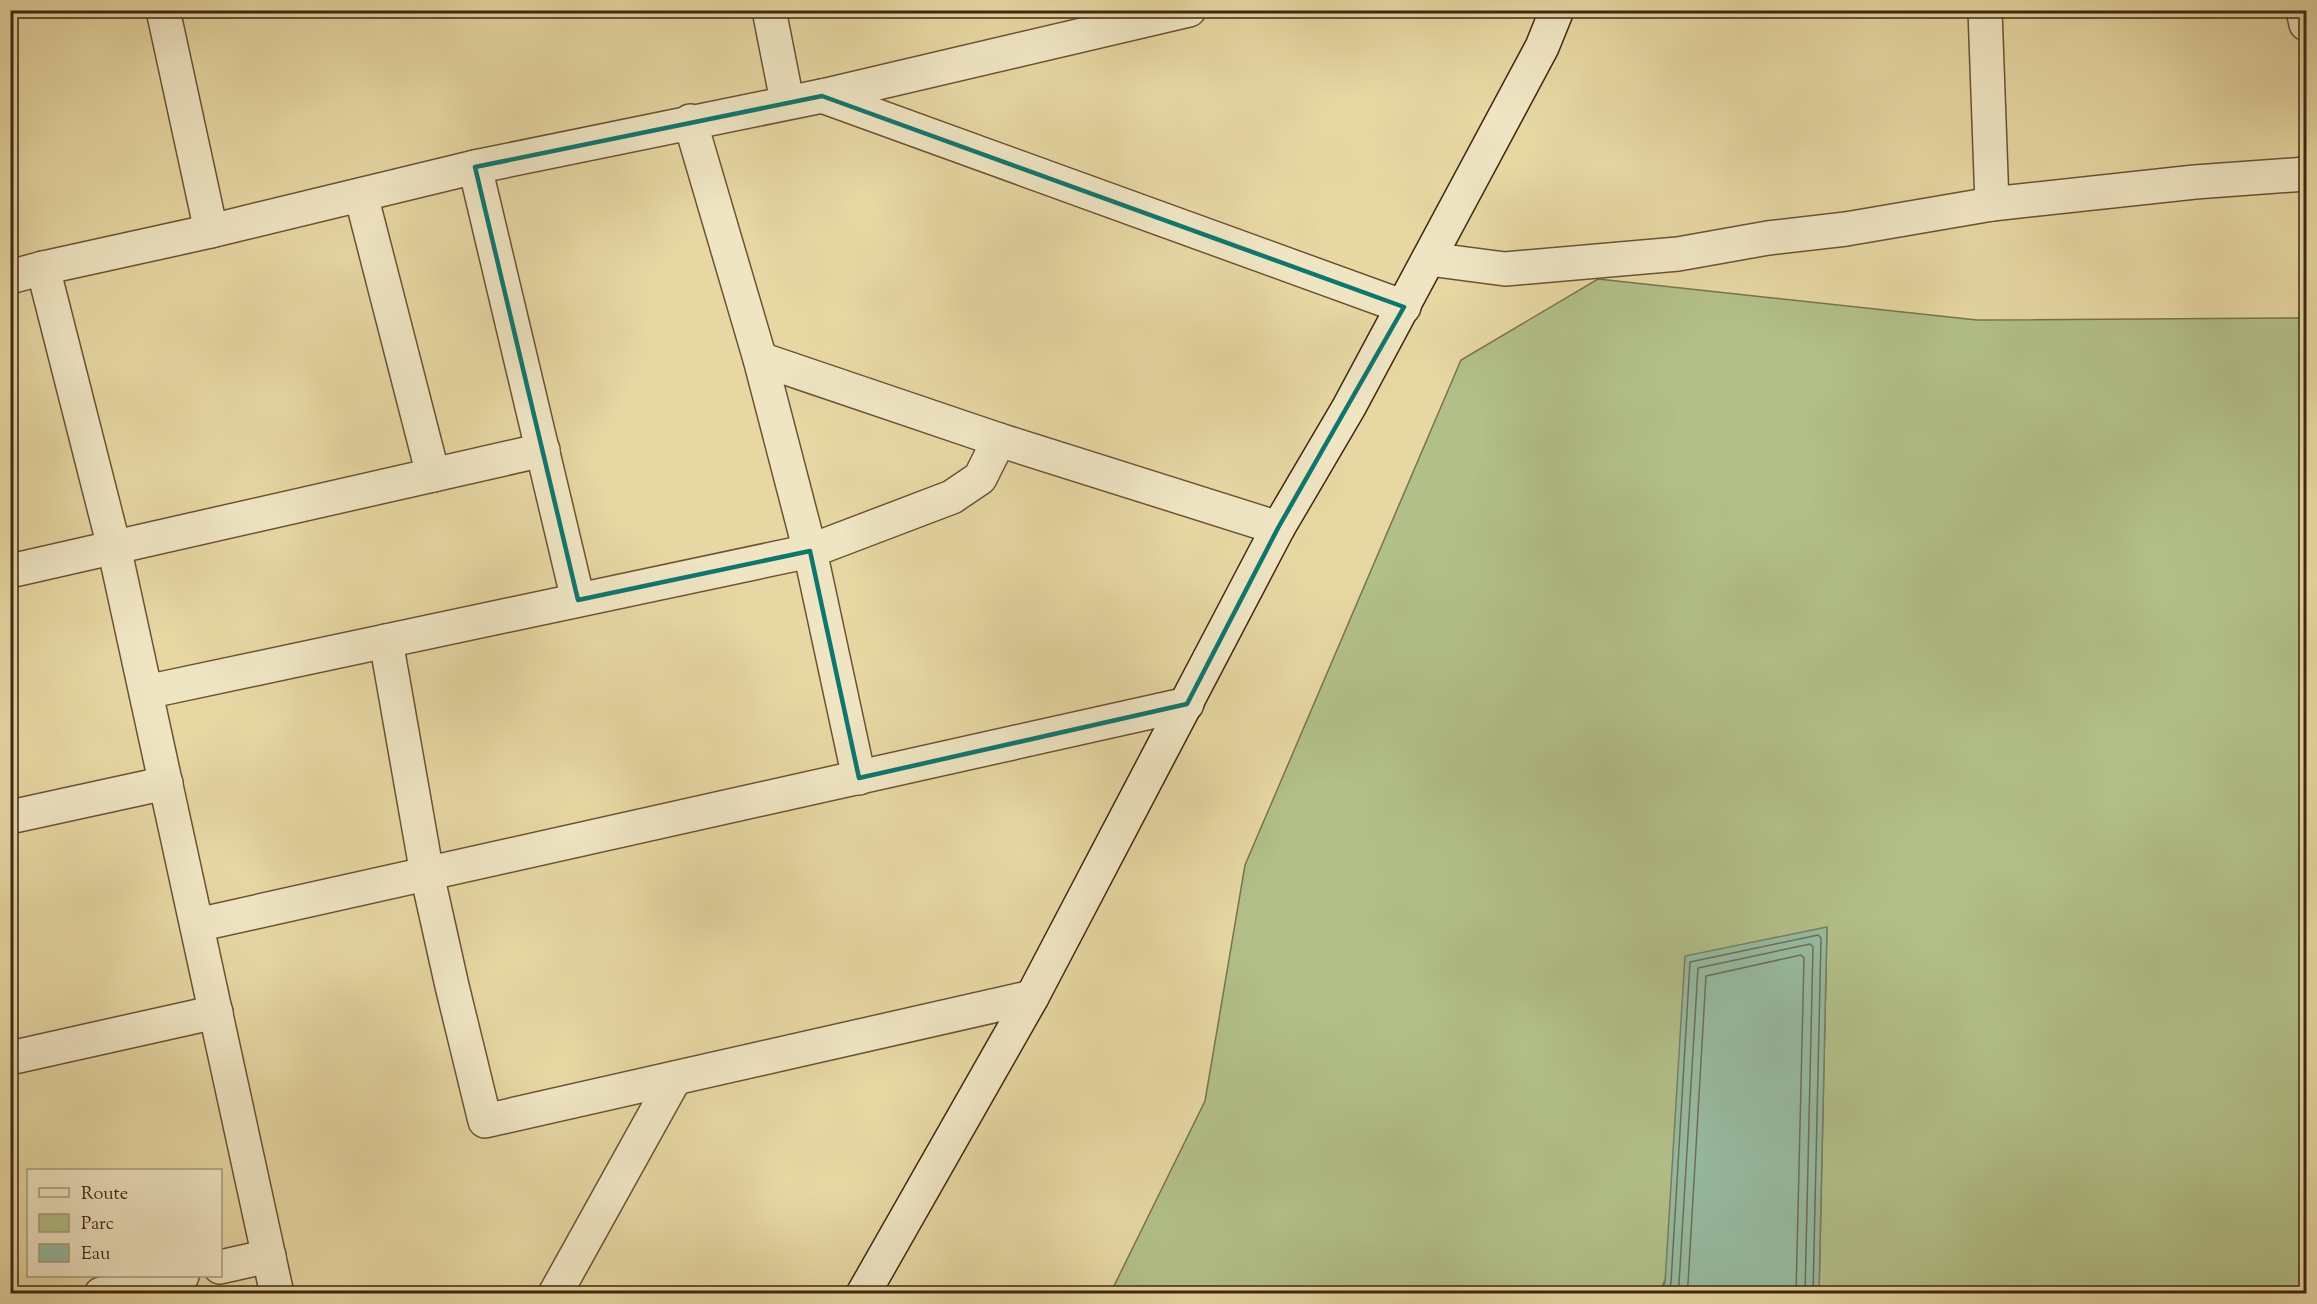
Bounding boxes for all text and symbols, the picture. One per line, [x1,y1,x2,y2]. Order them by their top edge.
legend [27,1169,222,1277]
text: Route [81,1182,128,1208]
text: Parc [81,1212,114,1238]
text: Eau [81,1242,110,1268]

